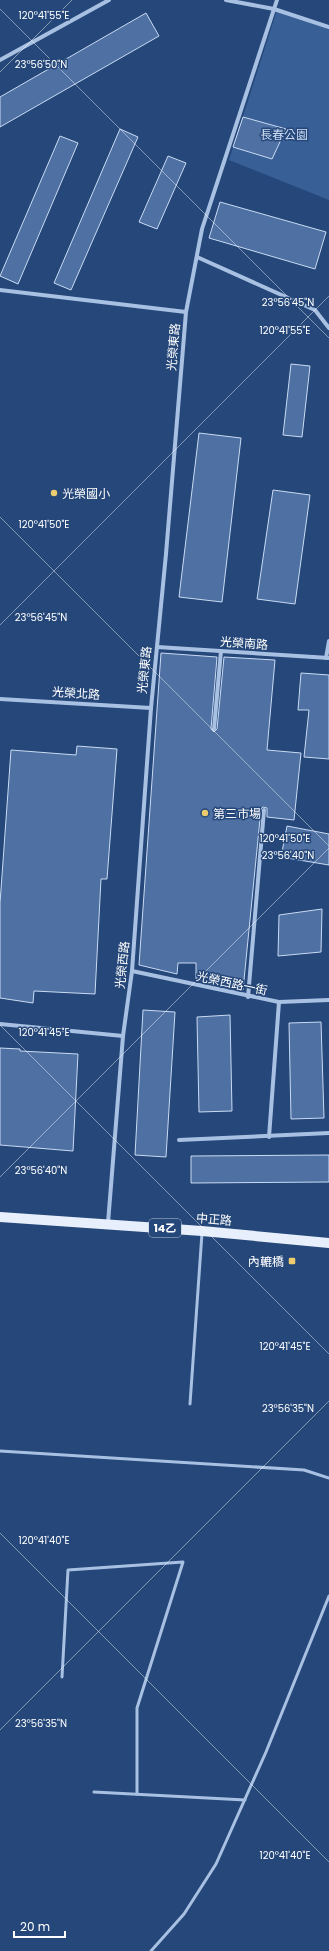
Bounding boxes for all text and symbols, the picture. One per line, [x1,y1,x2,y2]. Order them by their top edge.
text: 120°41'55"E [18,8,70,23]
text: 23°56'50"N [15,57,67,72]
park label: 長春公園 [260,126,308,143]
text: 23°56'45"N [262,295,314,310]
street label: 光榮東路 [162,322,184,372]
text: 120°41'55"E [259,323,311,338]
place label: 光榮國小 [62,485,110,502]
marker: 光榮國小 [49,488,59,498]
text: 120°41'50"E [18,517,70,532]
text: 23°56'45"N [15,610,67,625]
street label: 光榮南路 [219,633,269,653]
street label: 光榮東路 [133,645,155,695]
street label: 光榮北路 [51,683,101,703]
place label: 第三市場 [213,805,261,822]
marker: 第三市場 [200,808,210,818]
text: 120°41'50"E [259,831,311,846]
text: 23°56'40"N [262,848,314,863]
street label: 光榮西路 [111,940,133,990]
street label: 光榮西路一街 [195,967,269,999]
text: 120°41'45"E [18,1025,70,1040]
text: 23°56'40"N [15,1163,67,1178]
street label: 中正路 [195,1209,233,1229]
road number: 14乙 [149,1219,181,1237]
place label: 內轆橋 [248,1253,284,1270]
marker: 內轆橋 [287,1256,297,1266]
text: 120°41'45"E [259,1339,311,1354]
text: 23°56'35"N [262,1401,314,1416]
text: 120°41'40"E [18,1533,70,1548]
text: 23°56'35"N [15,1716,67,1731]
text: 120°41'40"E [259,1848,311,1863]
scale bar [14,1913,65,1939]
text: 20 m [20,1918,50,1935]

